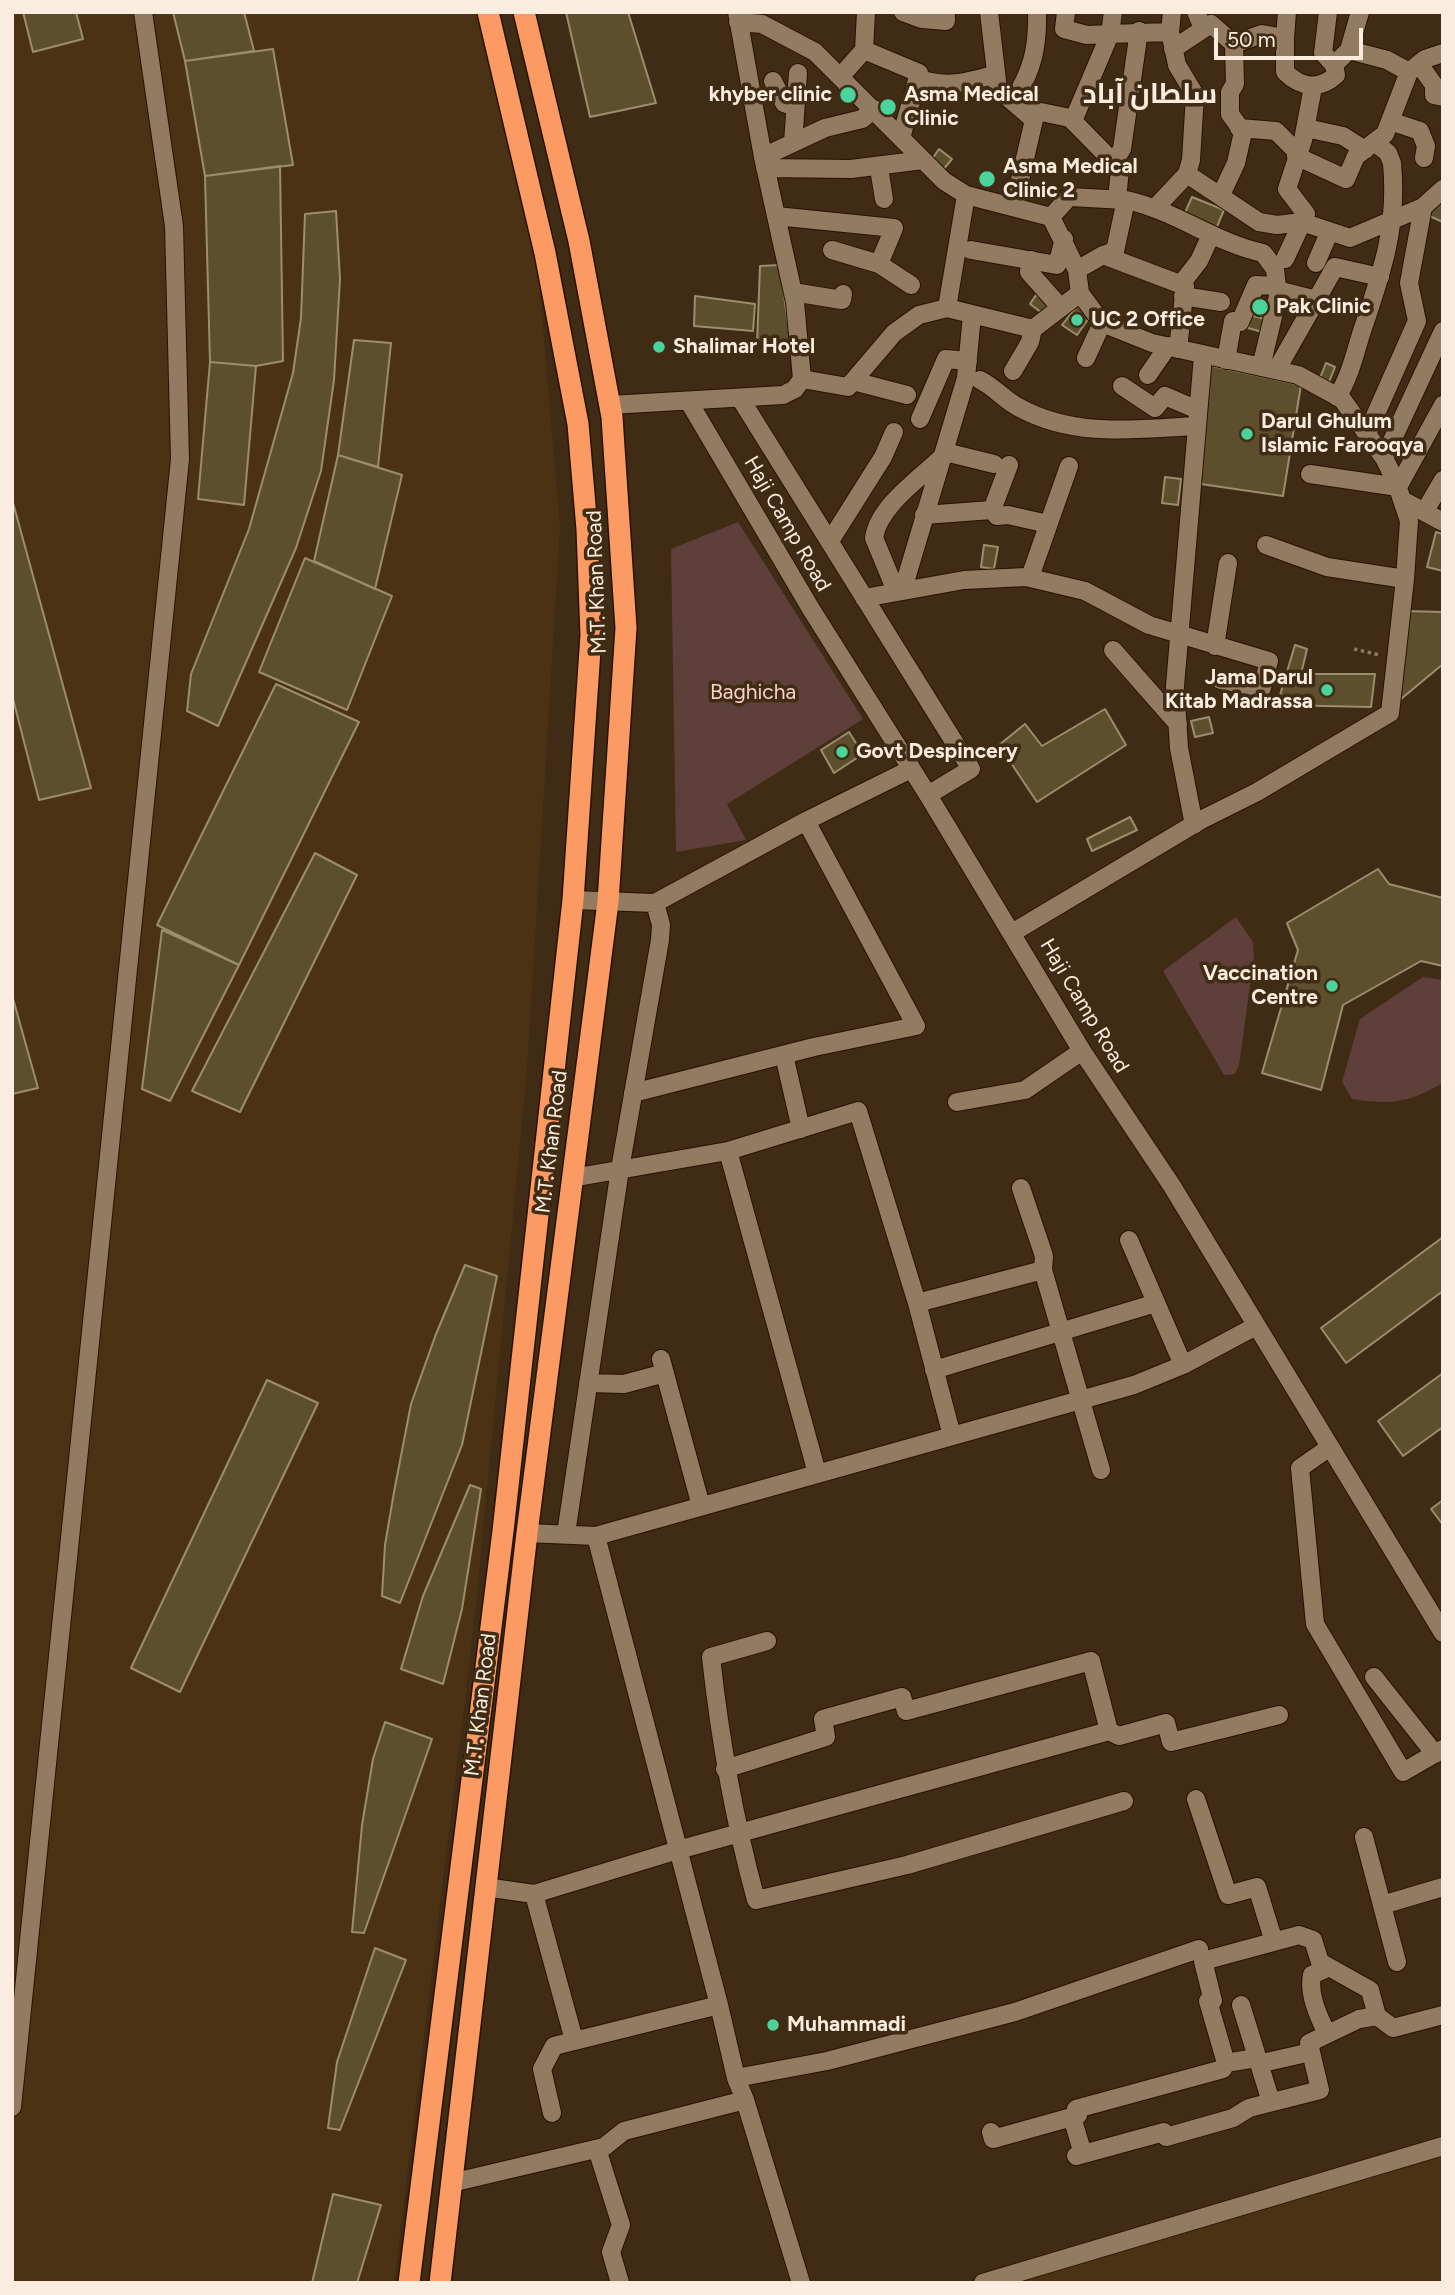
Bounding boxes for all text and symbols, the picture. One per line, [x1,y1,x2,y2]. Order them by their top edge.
scale bar [1217,14,1366,58]
text: 50 m [1227,27,1276,52]
district label: سلطان آباد [1083,78,1217,112]
place label: khyber clinic [709,82,832,108]
place label: Asma Medical Clinic [904,82,1039,132]
marker: khyber clinic [838,85,858,105]
marker: Asma Medical Clinic [878,97,898,117]
place label: Asma Medical Clinic 2 [1003,154,1138,204]
marker: Asma Medical Clinic 2 [977,169,997,189]
place label: Pak Clinic [1276,294,1371,320]
marker: Pak Clinic [1250,297,1270,317]
place label: UC 2 Office [1091,307,1205,333]
marker: UC 2 Office [1069,312,1085,328]
place label: Shalimar Hotel [673,334,815,360]
marker: Shalimar Hotel [651,339,667,355]
place label: Darul Ghulum Islamic Farooqya [1261,409,1424,459]
marker: Darul Ghulum Islamic Farooqya [1239,426,1255,442]
street label: Haji Camp Road [738,452,836,596]
street label: M.T. Khan Road [582,510,612,654]
place label: Jama Darul Kitab Madrassa [1165,665,1313,715]
park label: Baghicha [710,680,796,706]
marker: Jama Darul Kitab Madrassa [1319,682,1335,698]
place label: Govt Despincery [856,739,1018,765]
marker: Govt Despincery [834,744,850,760]
street label: Haji Camp Road [1034,934,1134,1078]
place label: Vaccination Centre [1203,961,1318,1011]
marker: Vaccination Centre [1324,978,1340,994]
street label: M.T. Khan Road [531,1069,573,1215]
street label: M.T. Khan Road [460,1632,502,1778]
place label: Muhammadi [787,2012,906,2038]
marker: Muhammadi [765,2017,781,2033]

